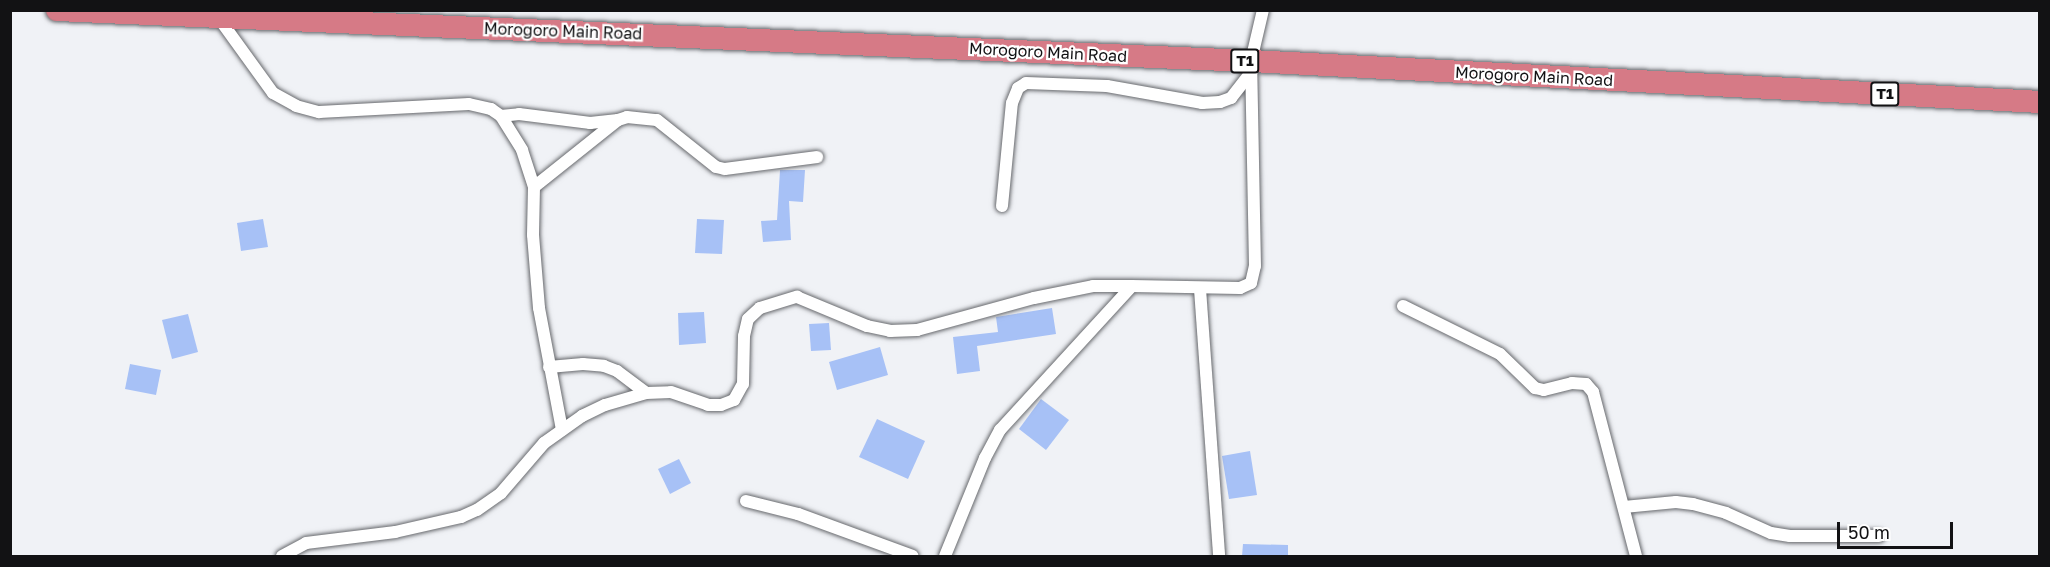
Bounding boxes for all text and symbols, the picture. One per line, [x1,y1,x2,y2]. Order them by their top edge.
street label: Morogoro Main Road [484,19,642,43]
street label: Morogoro Main Road [968,38,1128,66]
road number: T1 [1230,49,1260,73]
street label: Morogoro Main Road [1454,62,1614,90]
road number: T1 [1870,82,1900,106]
scale bar [1840,510,1956,548]
text: 50 m [1848,521,1890,543]

